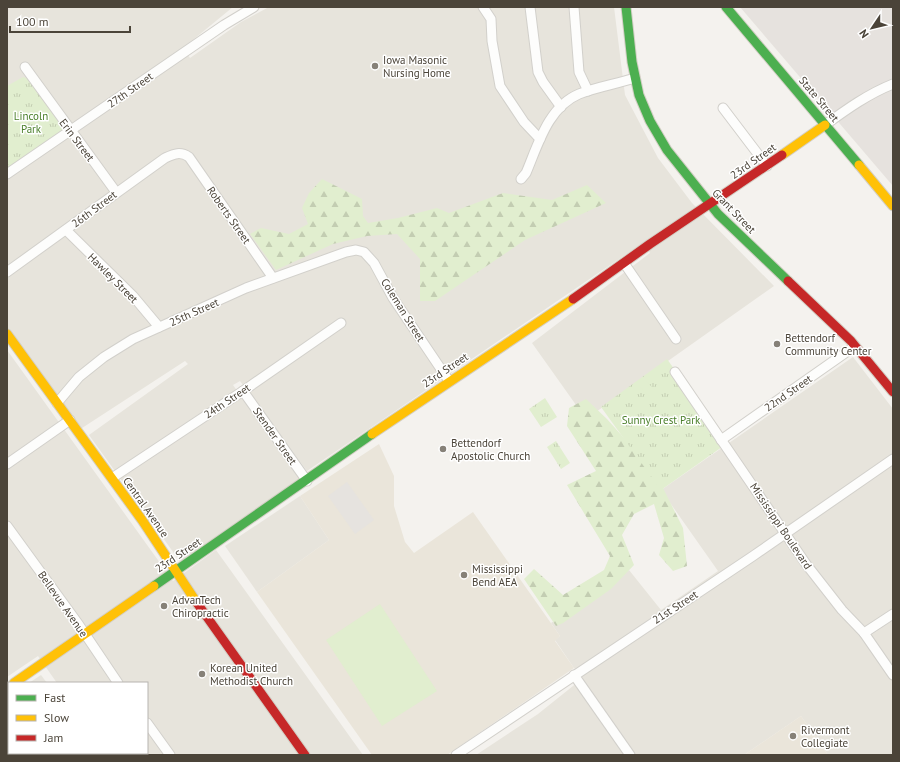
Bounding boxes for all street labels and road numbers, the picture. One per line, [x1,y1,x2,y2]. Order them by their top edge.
street label: 27th Street [104,69,156,111]
street label: State Street [796,73,842,125]
street label: Erin Street [56,116,98,164]
street label: 23rd Street [727,140,779,182]
street label: Roberts Street [204,184,254,247]
street label: Grant Street [709,186,759,236]
street label: 26th Street [69,187,119,230]
street label: Hawley Street [85,250,141,306]
street label: Coleman Street [378,276,428,344]
street label: 25th Street [167,295,221,329]
street label: 23rd Street [419,349,471,391]
street label: 22nd Street [761,371,815,414]
street label: 24th Street [201,380,253,422]
street label: Stender Street [250,404,300,468]
street label: Central Avenue [120,474,172,540]
street label: Mississippi Boulevard [747,480,815,572]
street label: 23rd Street [152,534,204,576]
street label: Bellevue Avenue [35,568,91,640]
street label: 21st Street [650,587,701,627]

